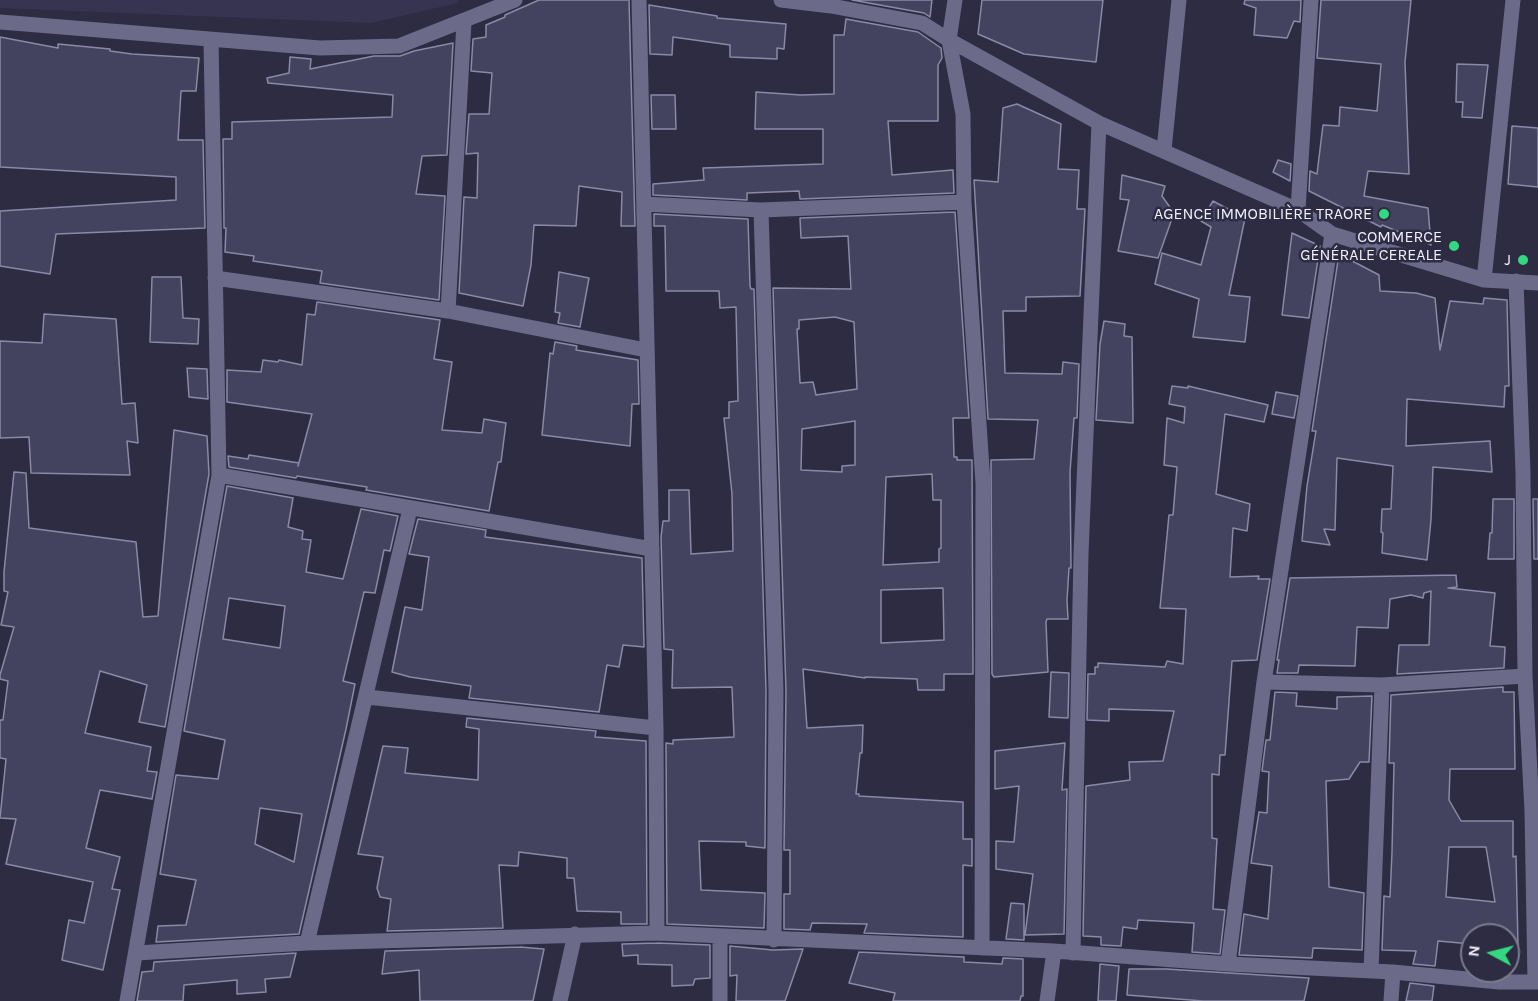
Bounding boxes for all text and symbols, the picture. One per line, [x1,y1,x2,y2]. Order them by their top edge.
place label: AGENCE IMMOBILIÈRE TRAORE [1154,204,1372,224]
marker: AGENCE IMMOBILIÈRE TRAORE [1377,207,1391,221]
place label: COMMERCE GÉNÉRALE CEREALE [1300,227,1442,265]
marker: COMMERCE GÉNÉRALE CEREALE [1447,239,1461,253]
place label: J [1505,250,1511,270]
marker: J [1516,253,1530,267]
north arrow [1460,923,1520,983]
text: N [1463,944,1484,958]

